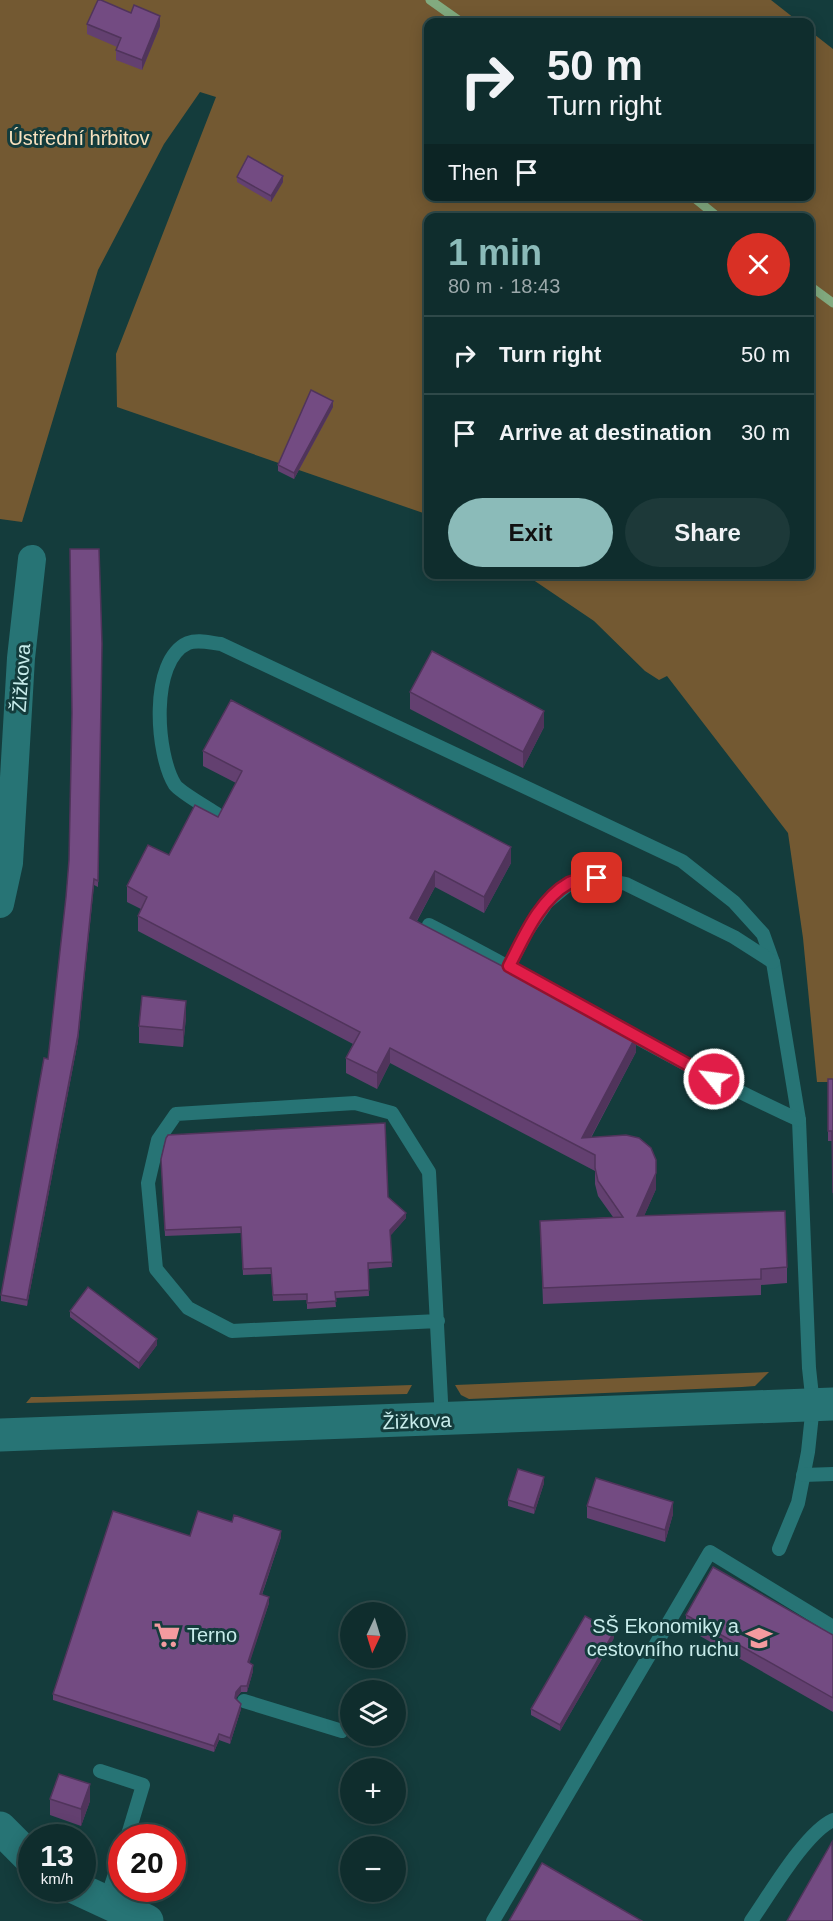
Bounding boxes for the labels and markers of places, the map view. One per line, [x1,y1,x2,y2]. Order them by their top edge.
pin [571,852,622,903]
place label: SŠ Ekonomiky a cestovního ruchu [587,1615,740,1660]
supermarket icon: Terno [152,1620,182,1650]
school or university icon: SŠ Ekonomiky a cestovního ruchu [744,1623,774,1653]
place label: Terno [187,1624,237,1646]

